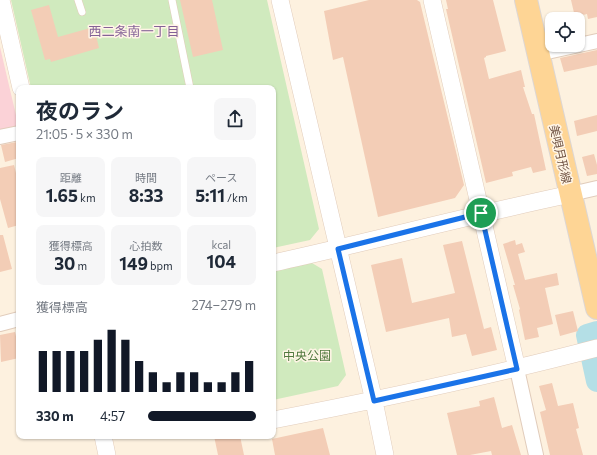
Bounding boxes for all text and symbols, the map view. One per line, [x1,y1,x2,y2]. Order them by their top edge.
map controls [545,12,585,52]
button: locate [545,12,585,52]
district label: 西二条南一丁目 [88,23,180,39]
text: 夜のラン [36,97,124,124]
button: share [214,98,256,140]
street label: 美唄月形線 [547,123,575,185]
text: 21:05 · 5 × 330 m [36,126,133,142]
text: 距離 [60,171,82,184]
text: 時間 [135,171,157,184]
text: ペース [205,171,238,184]
text: 1.65 [46,185,78,206]
text: 8:33 [129,185,163,206]
text: 5:11 [195,185,225,206]
text: km [78,191,96,204]
text: /km [225,191,248,204]
pin [464,196,498,230]
icon: arrive [470,202,492,224]
text: kcal [211,238,231,251]
text: 獲得標高 [49,239,93,252]
text: 心拍数 [129,239,162,252]
text: 104 [207,251,236,272]
text: 30 [54,253,75,274]
text: 149 [119,253,148,274]
text: m [75,259,87,272]
text: bpm [148,259,173,272]
text: 274–279 m [192,297,256,313]
text: 獲得標高 [36,299,88,315]
park label: 中央公園 [283,348,331,362]
text: 330 m [36,408,74,424]
text: 4:57 [100,408,125,424]

